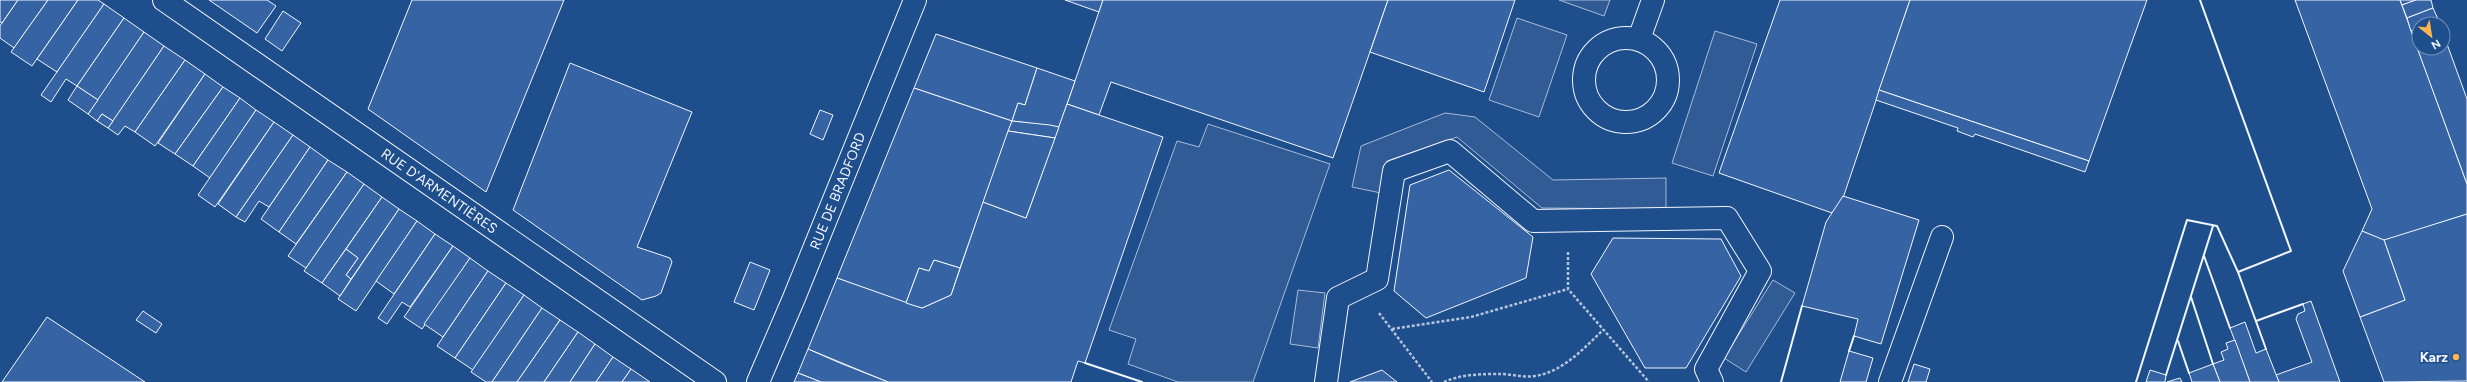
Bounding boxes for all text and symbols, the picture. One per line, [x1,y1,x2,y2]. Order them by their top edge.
north arrow [2411,16,2451,56]
text: N [2429,36,2443,52]
street label: RUE DE BRADFORD [807,130,869,252]
street label: RUE D'ARMENTIÈRES [378,145,500,237]
place label: Karz [2420,349,2448,366]
marker: Karz [2451,352,2461,362]

